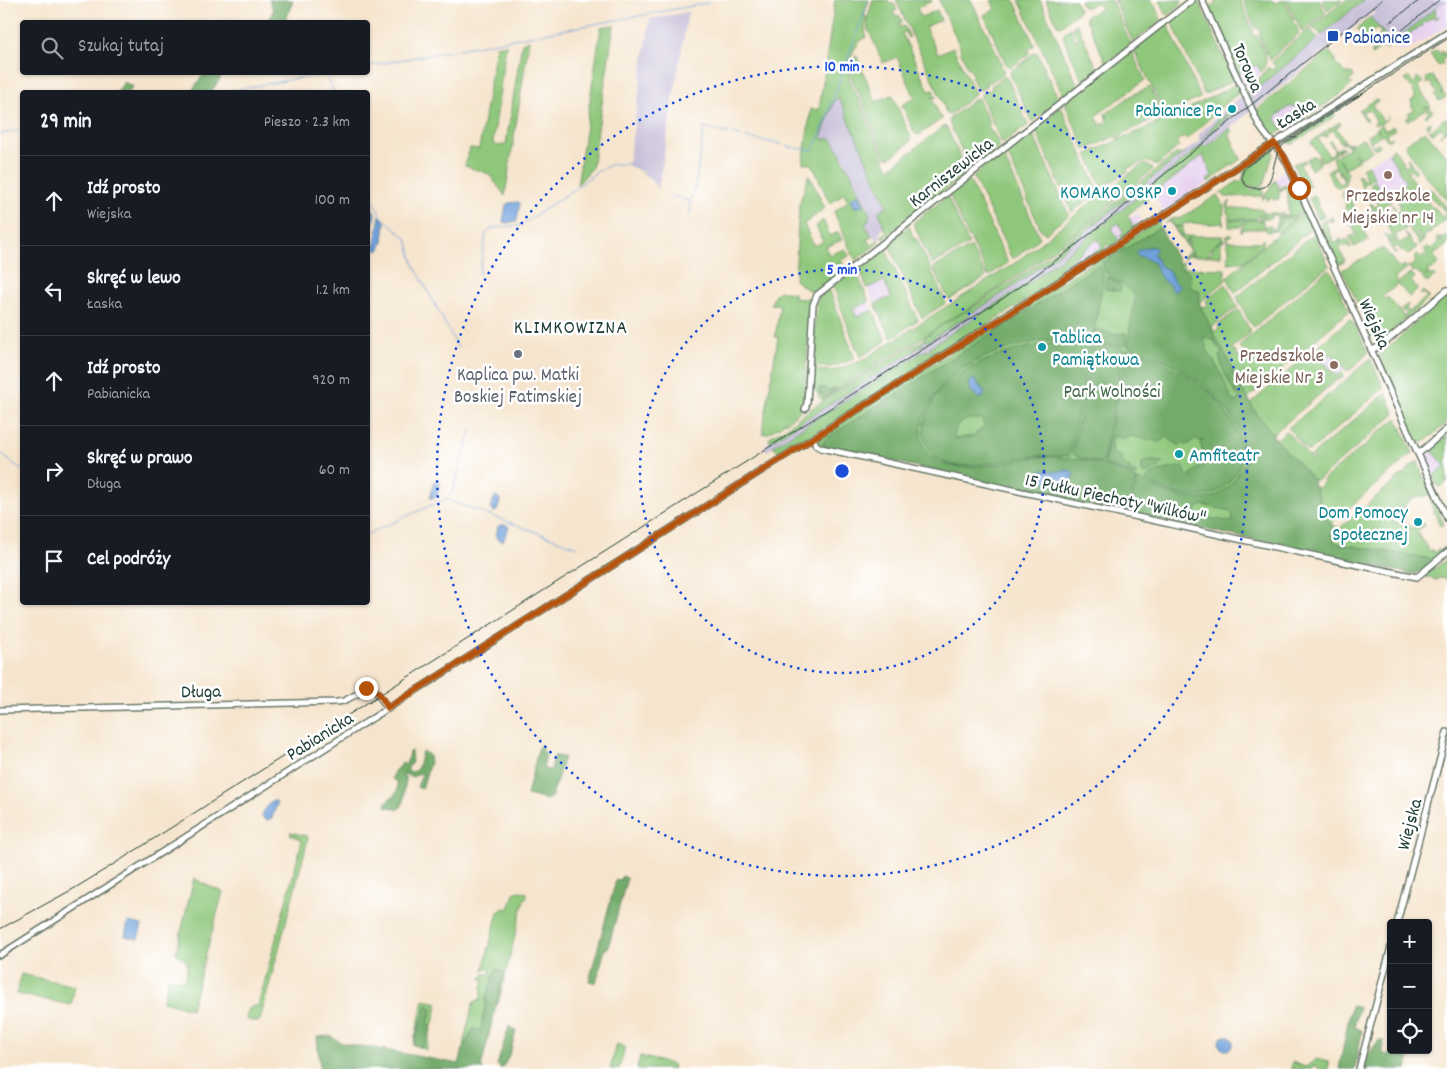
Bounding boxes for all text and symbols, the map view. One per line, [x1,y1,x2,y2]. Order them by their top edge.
search box [20,20,370,75]
place label: Pabianice [1344,26,1410,53]
marker: Pabianice [1326,29,1340,43]
icon: search [38,34,66,62]
text: Szukaj tutaj [78,34,164,61]
street label: Torowa [1223,40,1269,98]
text: 10 min [825,57,859,79]
street label: Łaska [1271,92,1323,138]
place label: Pabianice Pc [1135,99,1222,126]
marker: Pabianice Pc [1226,103,1238,115]
text: 29 min [40,108,92,138]
text: Pieszo · 2.3 km [264,111,350,134]
street label: Karniszewicka [904,131,1001,215]
marker: Przedszkole Miejskie nr 14 [1382,169,1394,181]
text: Idź prosto [87,176,160,203]
route start [1288,177,1311,200]
place label: KOMAKO OSKP [1060,181,1162,208]
place label: Przedszkole Miejskie nr 14 [1342,184,1434,233]
marker: KOMAKO OSKP [1166,185,1178,197]
icon: ahead [40,187,68,215]
text: 100 m [314,189,350,212]
text: Wiejska [87,203,131,226]
text: 5 min [827,260,857,282]
text: Skręć w lewo [87,266,181,293]
icon: left [40,277,68,305]
text: 1.2 km [316,279,350,302]
text: Łaska [87,293,122,316]
street label: Wiejska [1350,295,1396,355]
district label: KLIMKOWIZNA [514,315,628,343]
place label: Tablica Pamiątkowa [1052,326,1140,375]
marker: Tablica Pamiątkowa [1036,341,1048,353]
place label: Przedszkole Miejskie Nr 3 [1235,344,1324,393]
marker: Kaplica pw. Matki Boskiej Fatimskiej [512,348,524,360]
text: Idź prosto [87,356,160,383]
marker: Przedszkole Miejskie Nr 3 [1328,359,1340,371]
place label: Kaplica pw. Matki Boskiej Fatimskiej [454,363,582,412]
icon: ahead [40,367,68,395]
text: 920 m [312,369,350,392]
park label: Park Wolności [1063,380,1161,407]
text: Pabianicka [87,383,150,406]
place label: Amfiteatr [1189,444,1260,471]
text: Skręć w prawo [87,446,193,473]
marker: Amfiteatr [1173,448,1185,460]
icon: right [40,457,68,485]
text: 60 m [319,459,350,482]
centre of rings [833,462,851,480]
street label: 15 Pułku Piechoty "Wilków" [1022,468,1208,533]
text: Długa [87,473,121,496]
place label: Dom Pomocy Społecznej [1318,501,1408,550]
marker: Dom Pomocy Społecznej [1412,516,1424,528]
icon: arrive [40,547,68,575]
text: Cel podróży [87,547,170,574]
route end [355,677,378,700]
street label: Długa [181,680,222,707]
street label: Pabianicka [282,706,361,769]
street label: Wiejska [1392,795,1431,854]
map controls [1387,919,1432,1054]
button: + [1387,919,1432,964]
button: − [1387,964,1432,1009]
button: locate [1387,1009,1432,1054]

